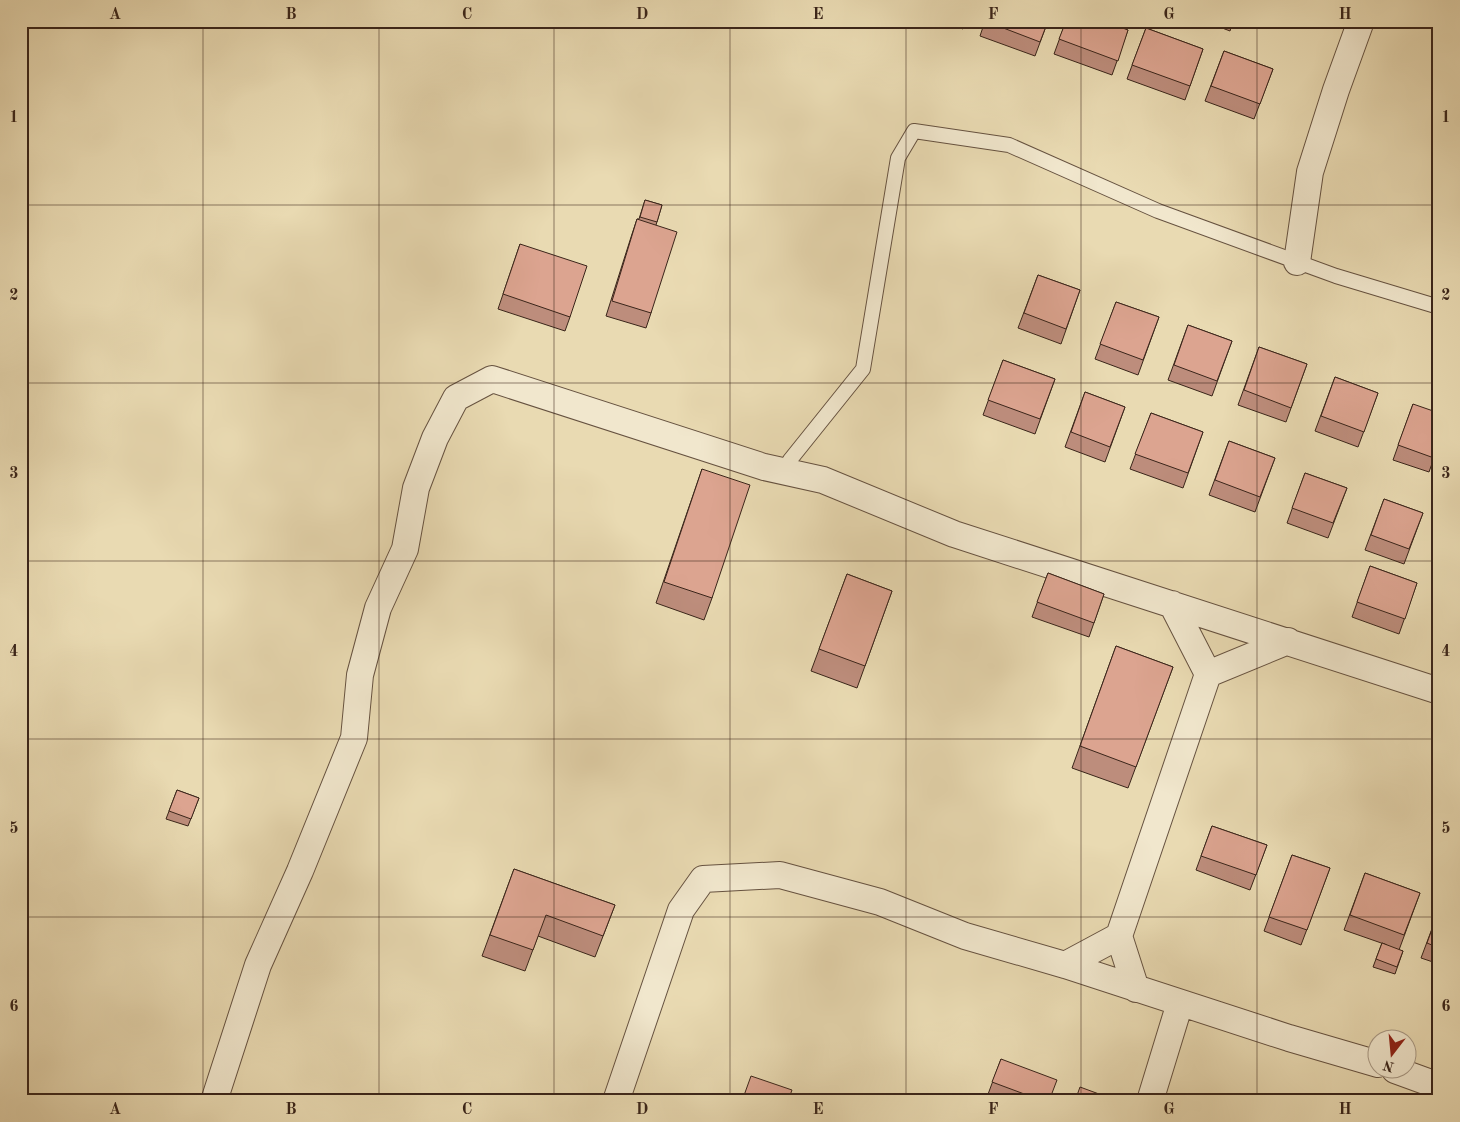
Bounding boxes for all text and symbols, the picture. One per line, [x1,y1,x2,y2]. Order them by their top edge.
text: A [109,7,121,23]
text: B [285,7,297,23]
text: C [462,7,472,23]
text: D [636,7,648,23]
text: E [812,7,824,23]
text: F [988,7,999,23]
text: G [1163,7,1175,23]
text: H [1338,7,1352,23]
text: 1 [9,110,19,126]
text: 1 [1441,110,1451,126]
text: 2 [9,288,19,304]
text: 2 [1441,288,1451,304]
text: 3 [9,466,19,482]
text: 3 [1441,466,1451,482]
text: 4 [9,644,19,660]
text: 4 [1441,644,1451,660]
text: 5 [9,821,19,837]
text: 5 [1441,821,1451,837]
text: 6 [9,999,19,1015]
text: 6 [1441,999,1451,1015]
north arrow [1368,1030,1418,1080]
text: N [1381,1057,1396,1074]
text: A [109,1102,121,1118]
text: B [285,1102,297,1118]
text: C [462,1102,472,1118]
text: D [636,1102,648,1118]
text: E [812,1102,824,1118]
text: F [988,1102,999,1118]
text: G [1163,1102,1175,1118]
text: H [1338,1102,1352,1118]

